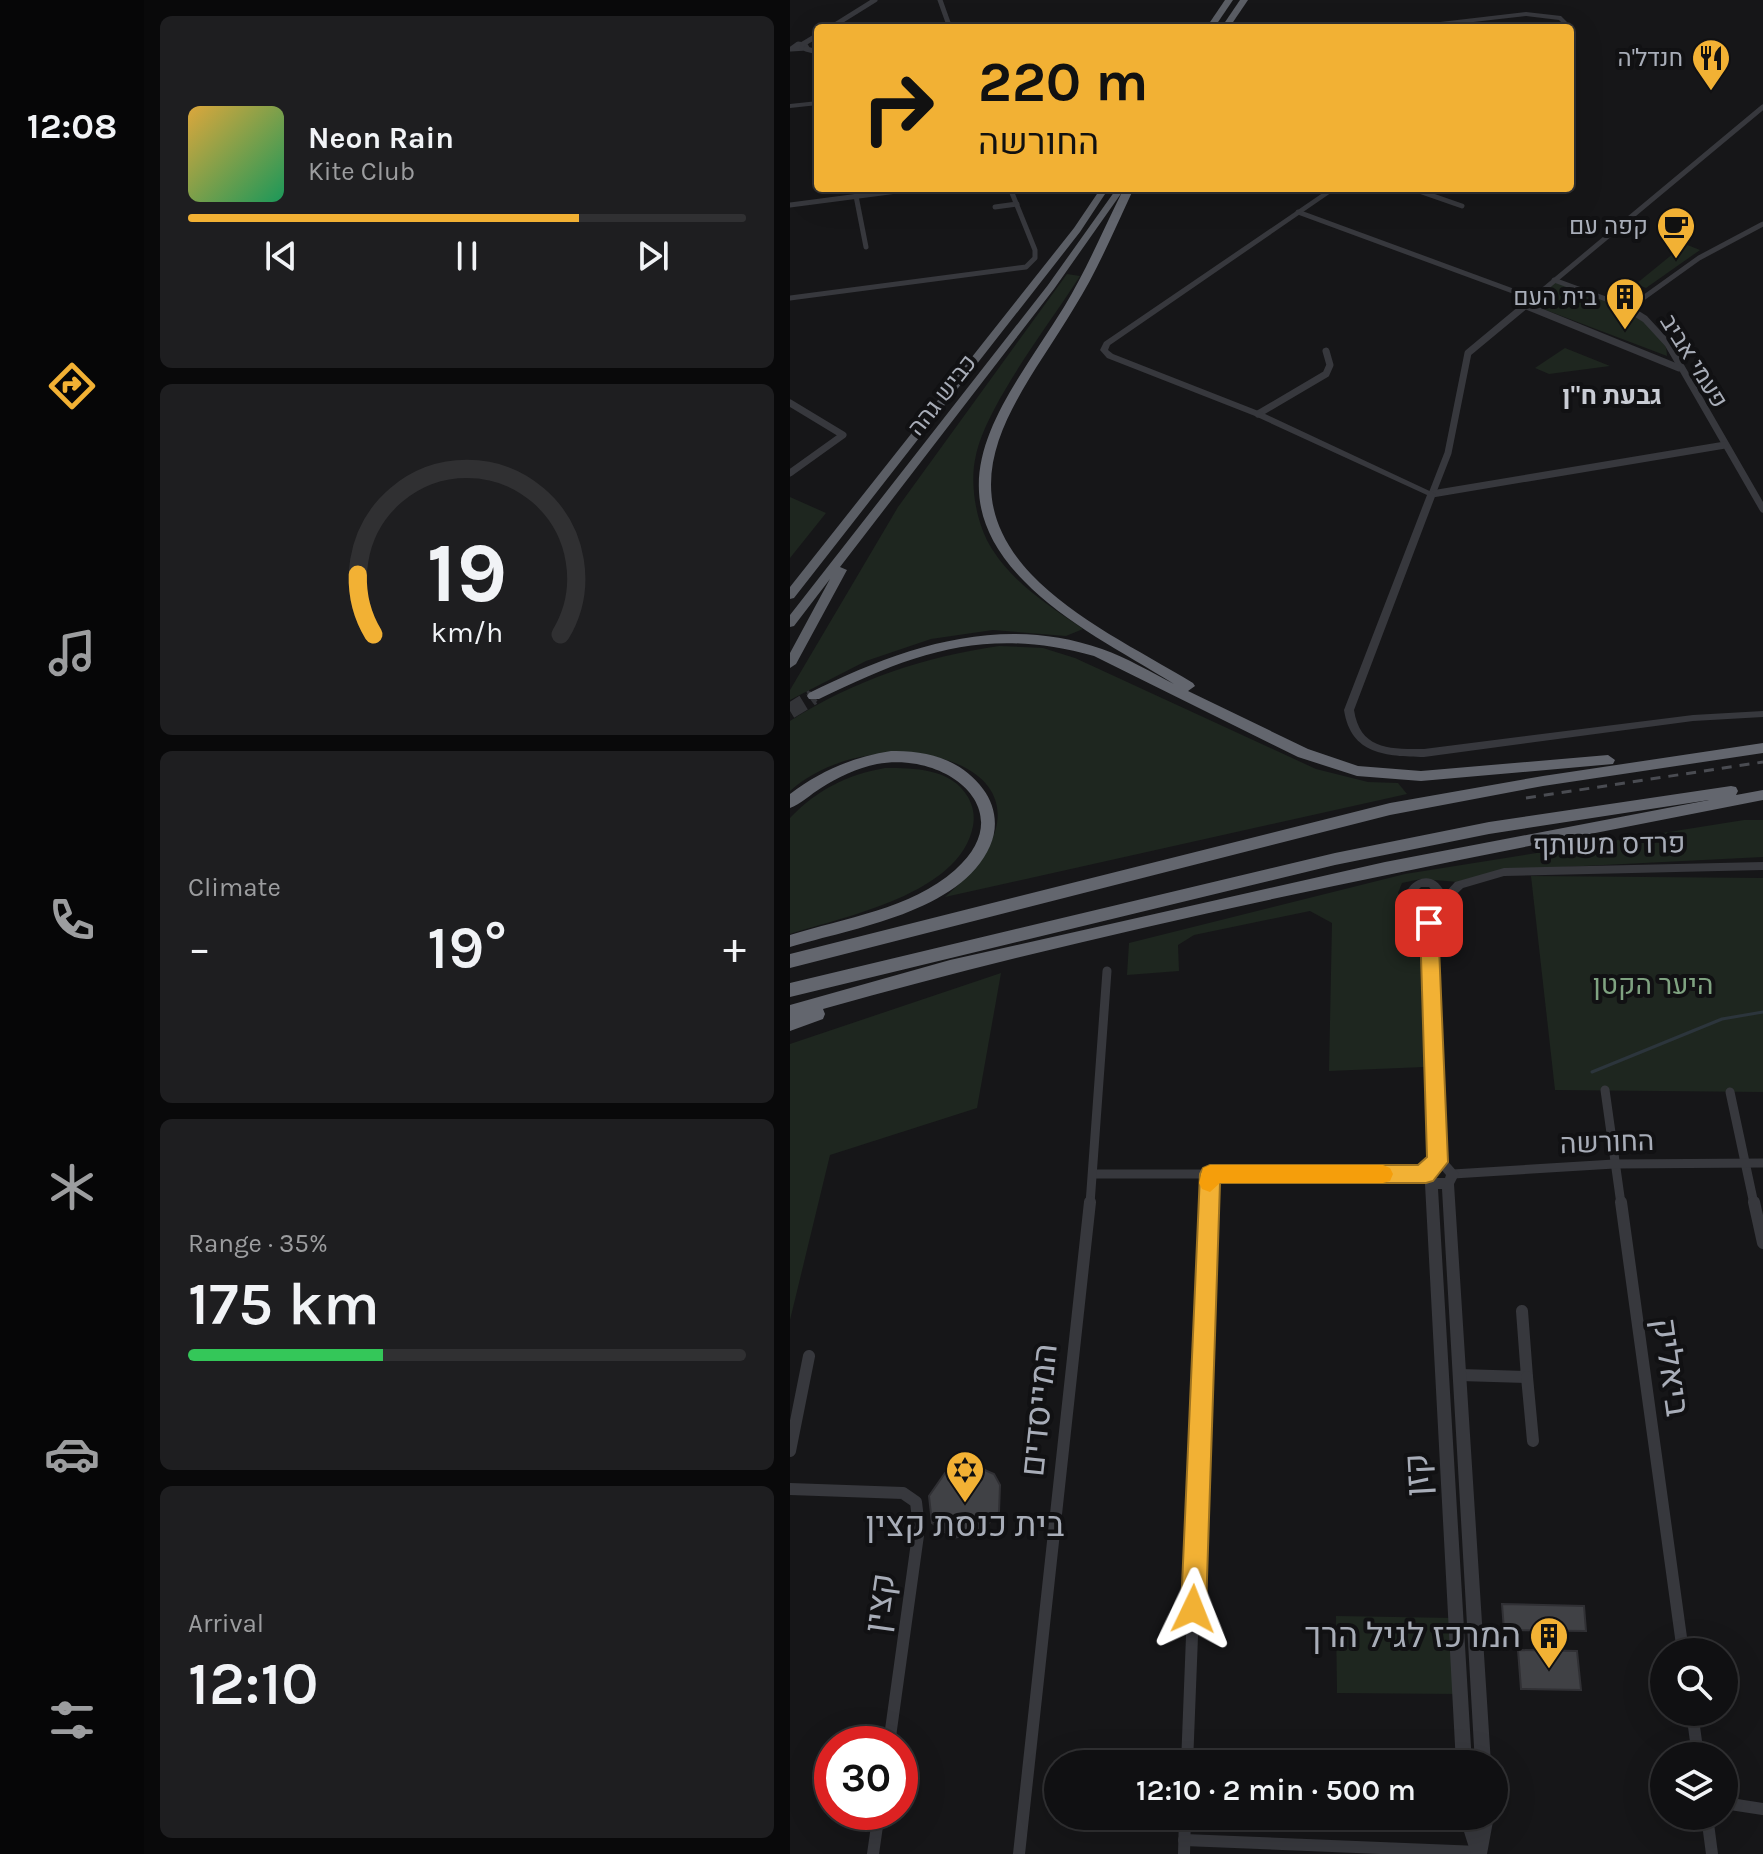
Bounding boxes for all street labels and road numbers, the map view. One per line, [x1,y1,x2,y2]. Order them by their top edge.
street label: פעמי אביב [1654,309,1734,413]
street label: כביש גהה [902,349,982,441]
street label: פרדס משותף [1532,826,1686,862]
street label: החורשה [1559,1124,1655,1160]
street label: ביאליק [1644,1315,1698,1419]
street label: המייסדים [1012,1342,1066,1478]
street label: קזן [1396,1453,1438,1497]
street label: קצין [856,1571,904,1635]

